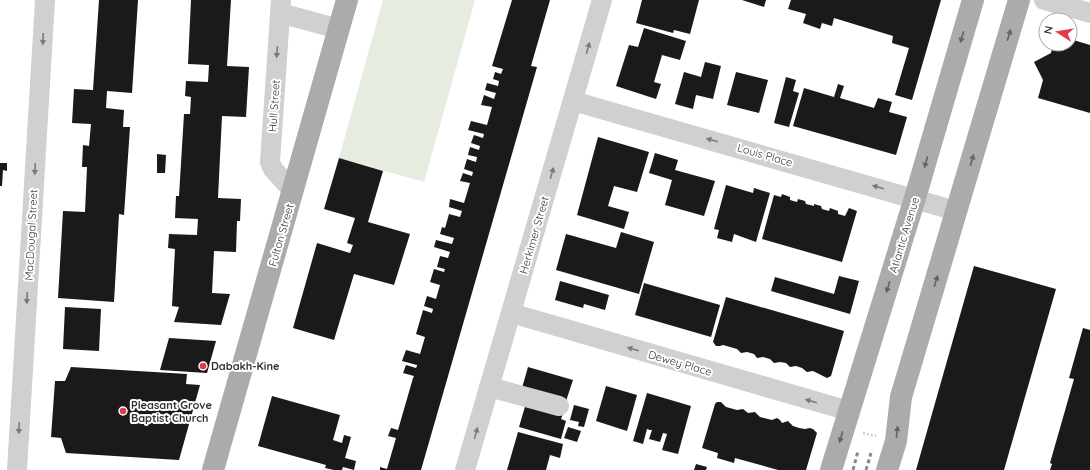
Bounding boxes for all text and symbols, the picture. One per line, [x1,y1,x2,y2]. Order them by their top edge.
north arrow [1038,12,1078,52]
text: N [1041,25,1056,35]
one-way arrow [1006,29,1012,41]
one-way arrow [959,32,965,44]
one-way arrow [39,33,46,45]
one-way arrow [585,42,591,54]
one-way arrow [274,46,281,58]
street label: Hull Street [265,79,283,133]
one-way arrow [706,137,719,143]
street label: Louis Place [736,140,794,170]
one-way arrow [969,154,975,166]
one-way arrow [923,157,929,169]
one-way arrow [32,163,38,176]
one-way arrow [549,167,555,179]
one-way arrow [872,184,884,190]
street label: MacDougal Street [22,189,40,281]
street label: Herkimer Street [516,194,552,275]
street label: Atlantic Avenue [886,195,922,275]
street label: Fulton Street [265,202,297,268]
one-way arrow [933,275,939,287]
one-way arrow [885,281,891,293]
one-way arrow [24,292,31,304]
one-way arrow [626,346,638,352]
street label: Dewey Place [647,347,713,379]
place label: Dabakh-Kine [211,359,280,373]
marker: Dabakh-Kine [198,361,208,371]
place label: Pleasant Grove Baptist Church [131,398,212,425]
one-way arrow [805,398,817,404]
marker: Pleasant Grove Baptist Church [118,406,128,416]
one-way arrow [16,422,23,434]
one-way arrow [473,426,479,438]
one-way arrow [894,426,900,438]
one-way arrow [838,432,844,444]

